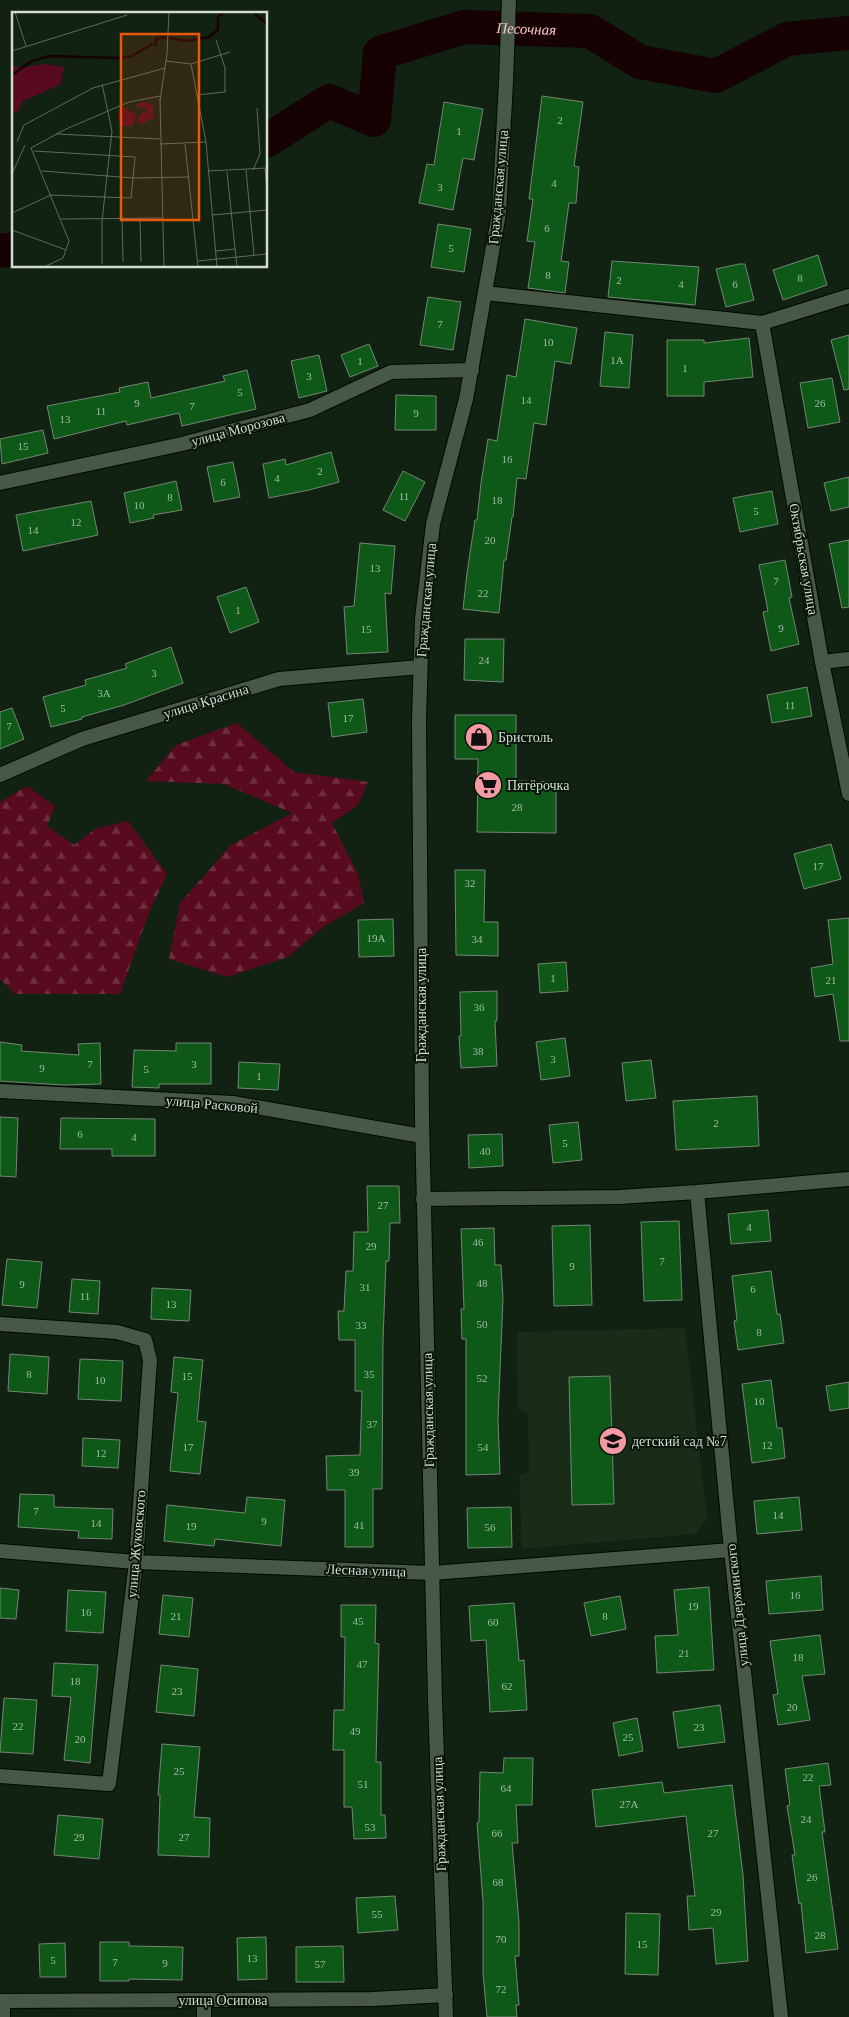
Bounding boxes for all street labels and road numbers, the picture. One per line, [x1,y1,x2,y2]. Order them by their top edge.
street label: Гражданская улица [486,129,511,245]
street label: улица Морозова [190,410,287,449]
street label: Октябрьская улица [786,502,821,617]
street label: Гражданская улица [414,542,439,658]
street label: улица Красина [162,681,251,722]
street label: Гражданская улица [414,947,429,1062]
street label: улица Расковой [165,1093,259,1116]
street label: Гражданская улица [420,1352,437,1467]
street label: улица Жуковского [124,1489,149,1599]
street label: улица Дзержинского [724,1543,751,1667]
street label: Лесная улица [326,1562,407,1579]
street label: Гражданская улица [430,1756,449,1871]
street label: улица Осипова [178,1993,268,2008]

